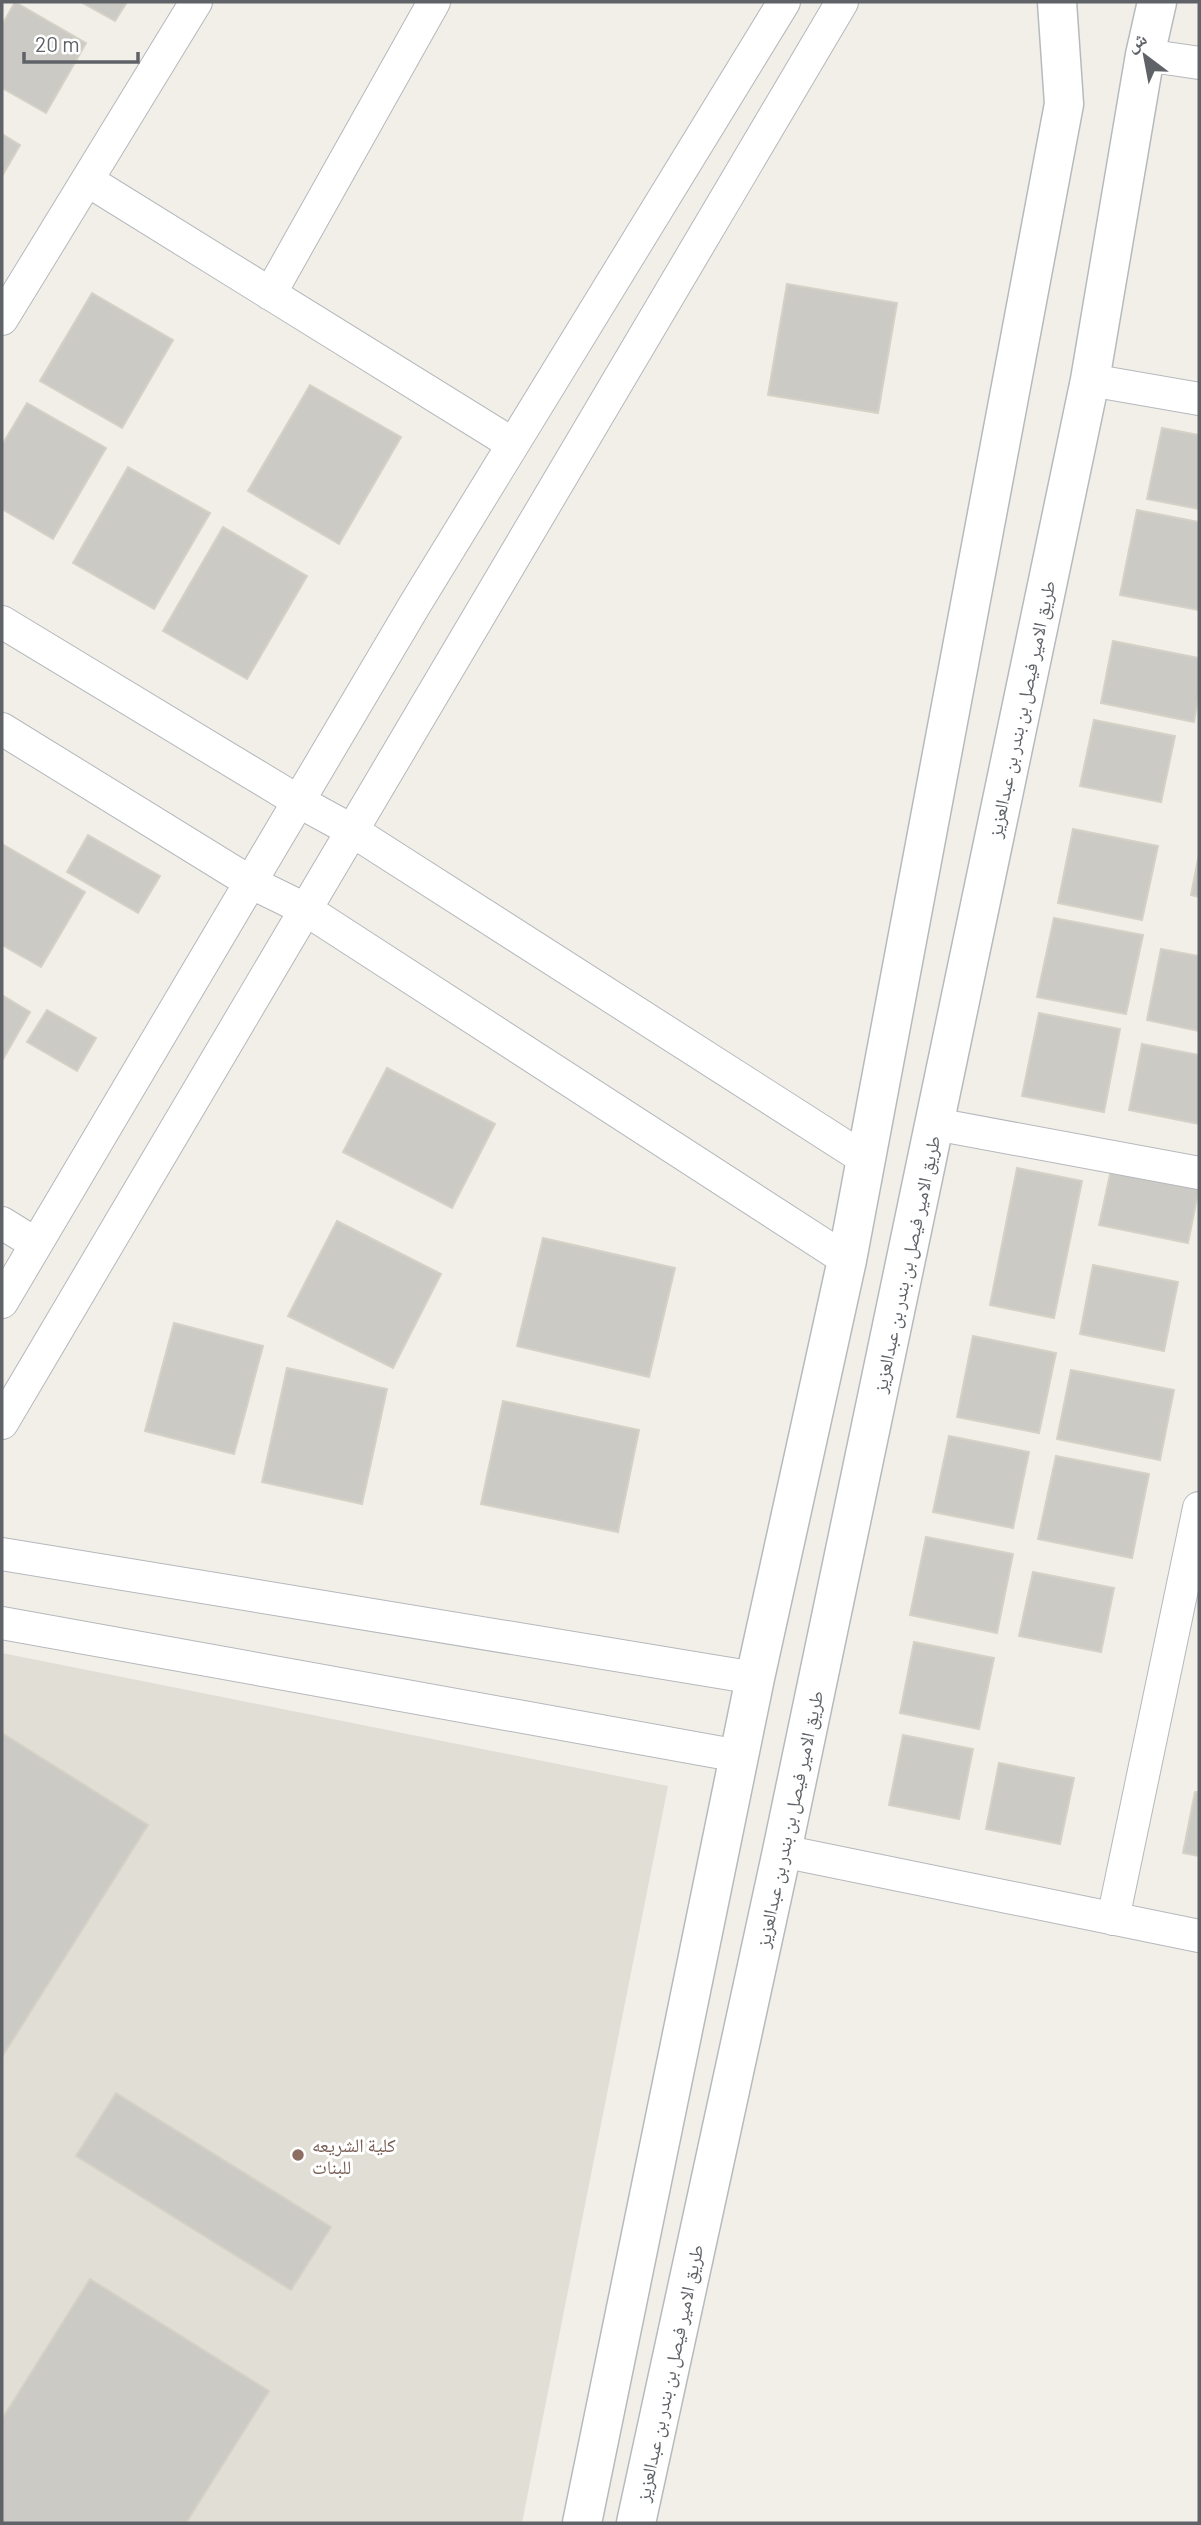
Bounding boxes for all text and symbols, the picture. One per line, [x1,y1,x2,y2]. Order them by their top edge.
scale bar [24,21,138,65]
north arrow [1110,21,1180,91]
text: ش [1121,26,1151,57]
text: 20 m [35,31,80,56]
street label: طريق الامير فيصل بن بندر بن عبدالعزيز [982,578,1060,841]
street label: طريق الامير فيصل بن بندر بن عبدالعزيز [867,1133,945,1396]
street label: طريق الامير فيصل بن بندر بن عبدالعزيز [750,1688,828,1951]
place label: كلية الشريعه للبنات [312,2133,396,2178]
marker: كلية الشريعه للبنات [290,2147,306,2163]
street label: طريق الامير فيصل بن بندر بن عبدالعزيز [630,2242,708,2505]

